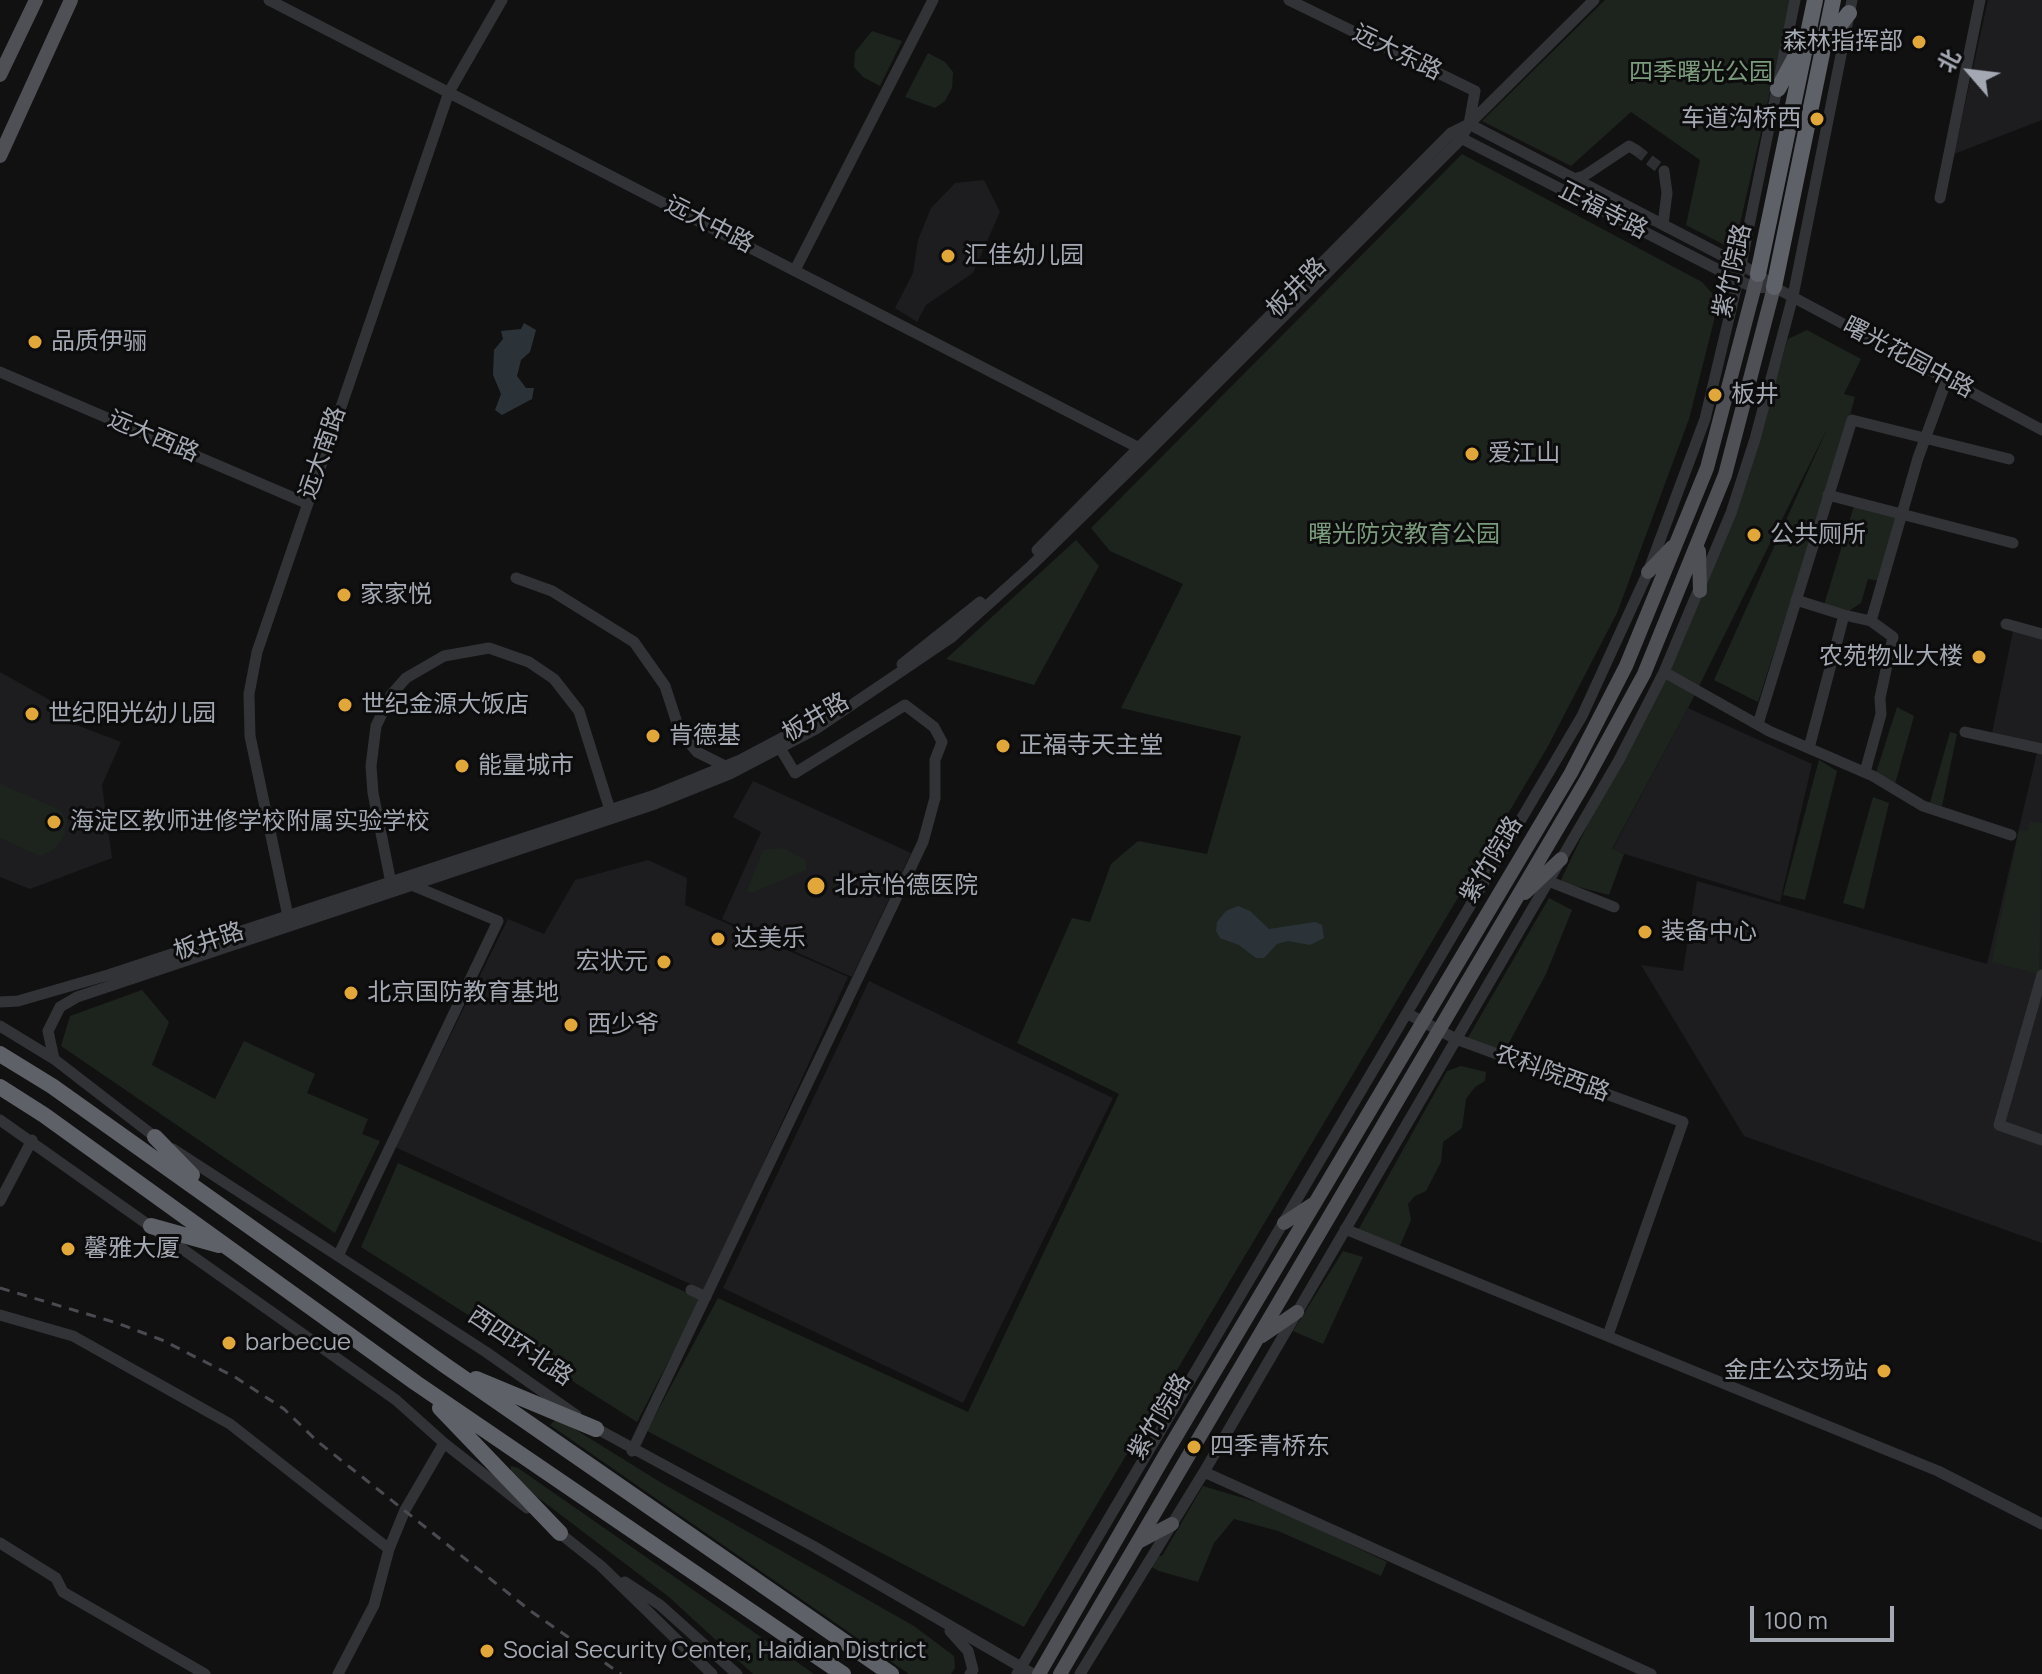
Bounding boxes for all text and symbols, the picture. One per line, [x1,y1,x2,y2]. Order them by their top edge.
street label: 远大东路 [1348,19,1446,87]
place label: 森林指挥部 [1783,28,1903,56]
north arrow [1930,32,2010,112]
marker: 森林指挥部 [1910,33,1928,51]
text: 北 [1930,44,1967,78]
park label: 四季曙光公园 [1629,59,1773,87]
place label: 车道沟桥西 [1681,105,1801,133]
marker: 车道沟桥西 [1808,110,1826,128]
street label: 正福寺路 [1554,176,1652,246]
street label: 远大中路 [660,190,758,260]
street label: 紫竹院路 [1708,221,1758,321]
place label: 汇佳幼儿园 [964,242,1084,270]
marker: 汇佳幼儿园 [939,247,957,265]
street label: 板井路 [1261,252,1333,324]
street label: 曙光花园中路 [1838,311,1978,405]
place label: 品质伊骊 [51,328,147,356]
marker: 品质伊骊 [26,333,44,351]
place label: 板井 [1731,381,1779,409]
marker: 板井 [1706,386,1724,404]
street label: 远大南路 [294,403,352,503]
street label: 远大西路 [103,405,203,469]
place label: 爱江山 [1488,440,1560,468]
marker: 爱江山 [1463,445,1481,463]
park label: 曙光防灾教育公园 [1308,521,1500,549]
place label: 公共厕所 [1770,521,1866,549]
marker: 公共厕所 [1745,526,1763,544]
place label: 家家悦 [360,581,432,609]
marker: 家家悦 [335,586,353,604]
place label: 农苑物业大楼 [1819,643,1963,671]
marker: 农苑物业大楼 [1970,648,1988,666]
street label: 板井路 [778,688,854,748]
place label: 世纪金源大饭店 [361,691,529,719]
marker: 世纪金源大饭店 [336,696,354,714]
place label: 世纪阳光幼儿园 [48,700,216,728]
marker: 世纪阳光幼儿园 [23,705,41,723]
place label: 肯德基 [669,722,741,750]
marker: 肯德基 [644,727,662,745]
place label: 正福寺天主堂 [1019,732,1163,760]
marker: 正福寺天主堂 [994,737,1012,755]
place label: 能量城市 [478,752,574,780]
marker: 能量城市 [453,757,471,775]
place label: 海淀区教师进修学校附属实验学校 [70,808,430,836]
street label: 紫竹院路 [1455,811,1529,909]
marker: 海淀区教师进修学校附属实验学校 [45,813,63,831]
place label: 北京怡德医院 [834,872,978,900]
marker: 北京怡德医院 [805,875,827,897]
street label: 板井路 [170,917,248,967]
place label: 装备中心 [1661,918,1757,946]
marker: 装备中心 [1636,923,1654,941]
place label: 达美乐 [734,925,806,953]
marker: 达美乐 [709,930,727,948]
place label: 宏状元 [576,948,648,976]
marker: 宏状元 [655,953,673,971]
place label: 北京国防教育基地 [367,979,559,1007]
marker: 北京国防教育基地 [342,984,360,1002]
place label: 西少爷 [587,1011,659,1039]
marker: 西少爷 [562,1016,580,1034]
street label: 农科院西路 [1491,1040,1613,1108]
place label: 馨雅大厦 [84,1235,180,1263]
marker: 馨雅大厦 [59,1240,77,1258]
street label: 西四环北路 [462,1302,578,1392]
place label: barbecue [245,1329,351,1357]
marker: barbecue [220,1334,238,1352]
place label: 金庄公交场站 [1724,1357,1868,1385]
marker: 金庄公交场站 [1875,1362,1893,1380]
street label: 紫竹院路 [1123,1368,1197,1466]
place label: 四季青桥东 [1210,1433,1330,1461]
marker: 四季青桥东 [1185,1438,1203,1456]
scale bar [1754,1590,1898,1640]
text: 100 m [1764,1603,1828,1636]
place label: Social Security Center, Haidian District [503,1637,926,1665]
marker: Social Security Center, Haidian District [478,1642,496,1660]

